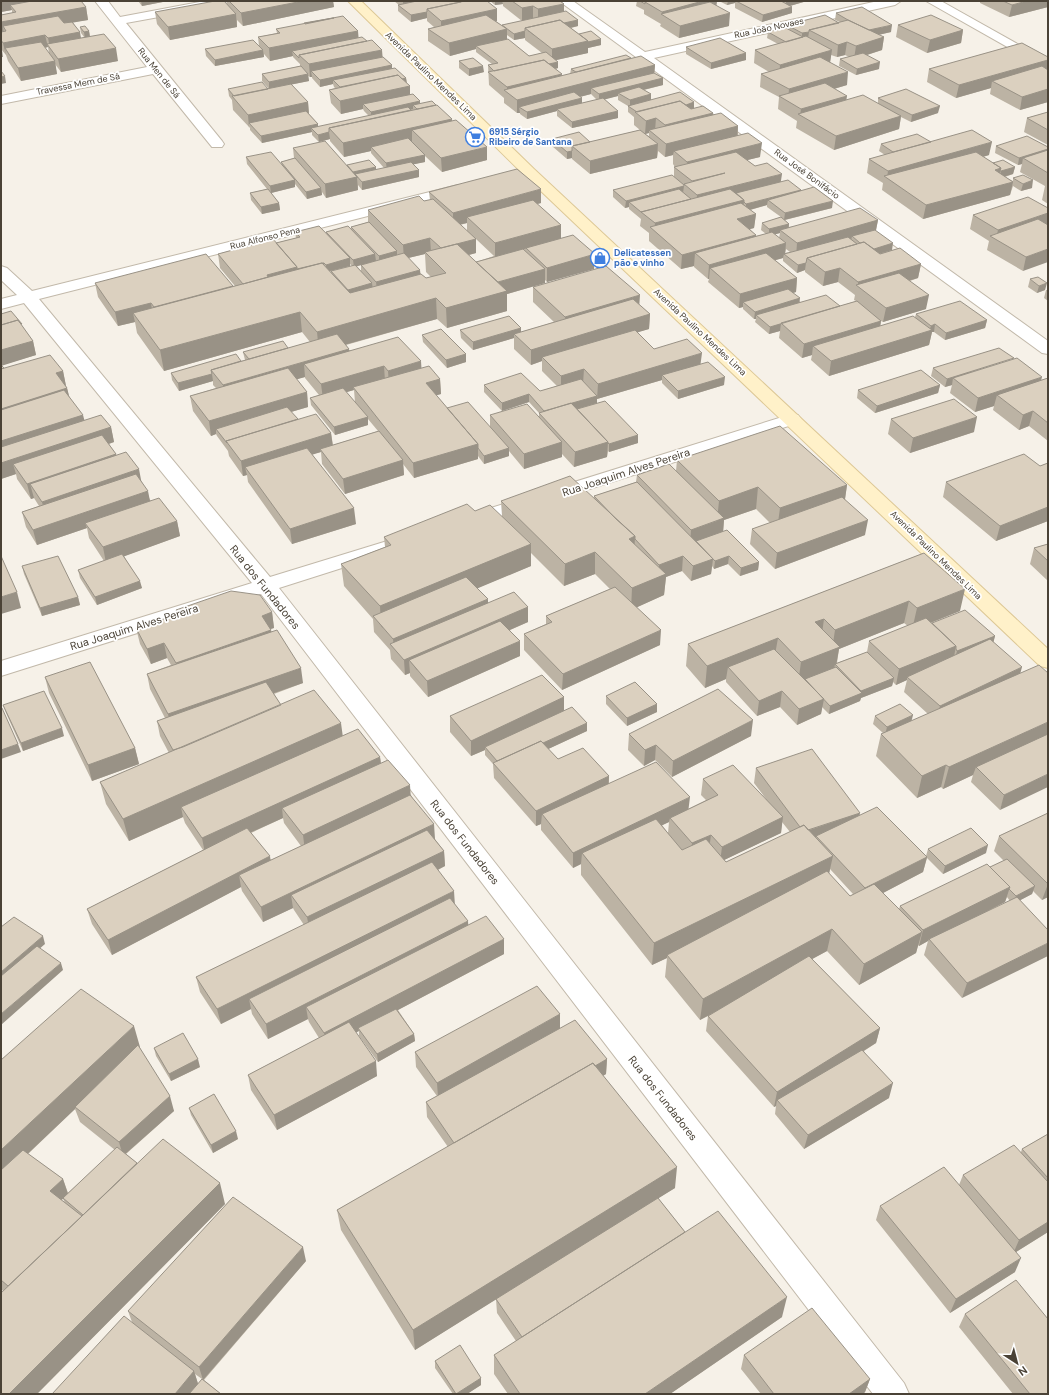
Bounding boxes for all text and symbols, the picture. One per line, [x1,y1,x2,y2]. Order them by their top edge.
street label: Rua João Novaes [733,15,805,41]
street label: Avenida Paulino Mendes Lima [383,29,479,123]
street label: Rua Men de Sá [135,45,183,101]
street label: Travessa Mem de Sá [35,70,121,98]
supermarket icon: 6915 Sérgio Ribeiro de Santana [464,126,486,148]
place label: 6915 Sérgio Ribeiro de Santana [489,126,572,148]
street label: Rua José Bonifácio [772,146,842,202]
street label: Rua Alfonso Pena [229,223,301,252]
shop icon: Delicatessen pão e vinho [589,247,611,269]
place label: Delicatessen pão e vinho [614,247,671,269]
street label: Avenida Paulino Mendes Lima [651,286,749,378]
street label: Rua Joaquim Alves Pereira [560,445,692,499]
street label: Avenida Paulino Mendes Lima [888,508,984,602]
street label: Rua dos Fundadores [227,542,303,632]
street label: Rua Joaquim Alves Pereira [68,601,200,653]
street label: Rua dos Fundadores [427,797,503,887]
street label: Rua dos Fundadores [625,1053,701,1143]
north arrow [997,1343,1037,1383]
text: N [1016,1363,1030,1379]

